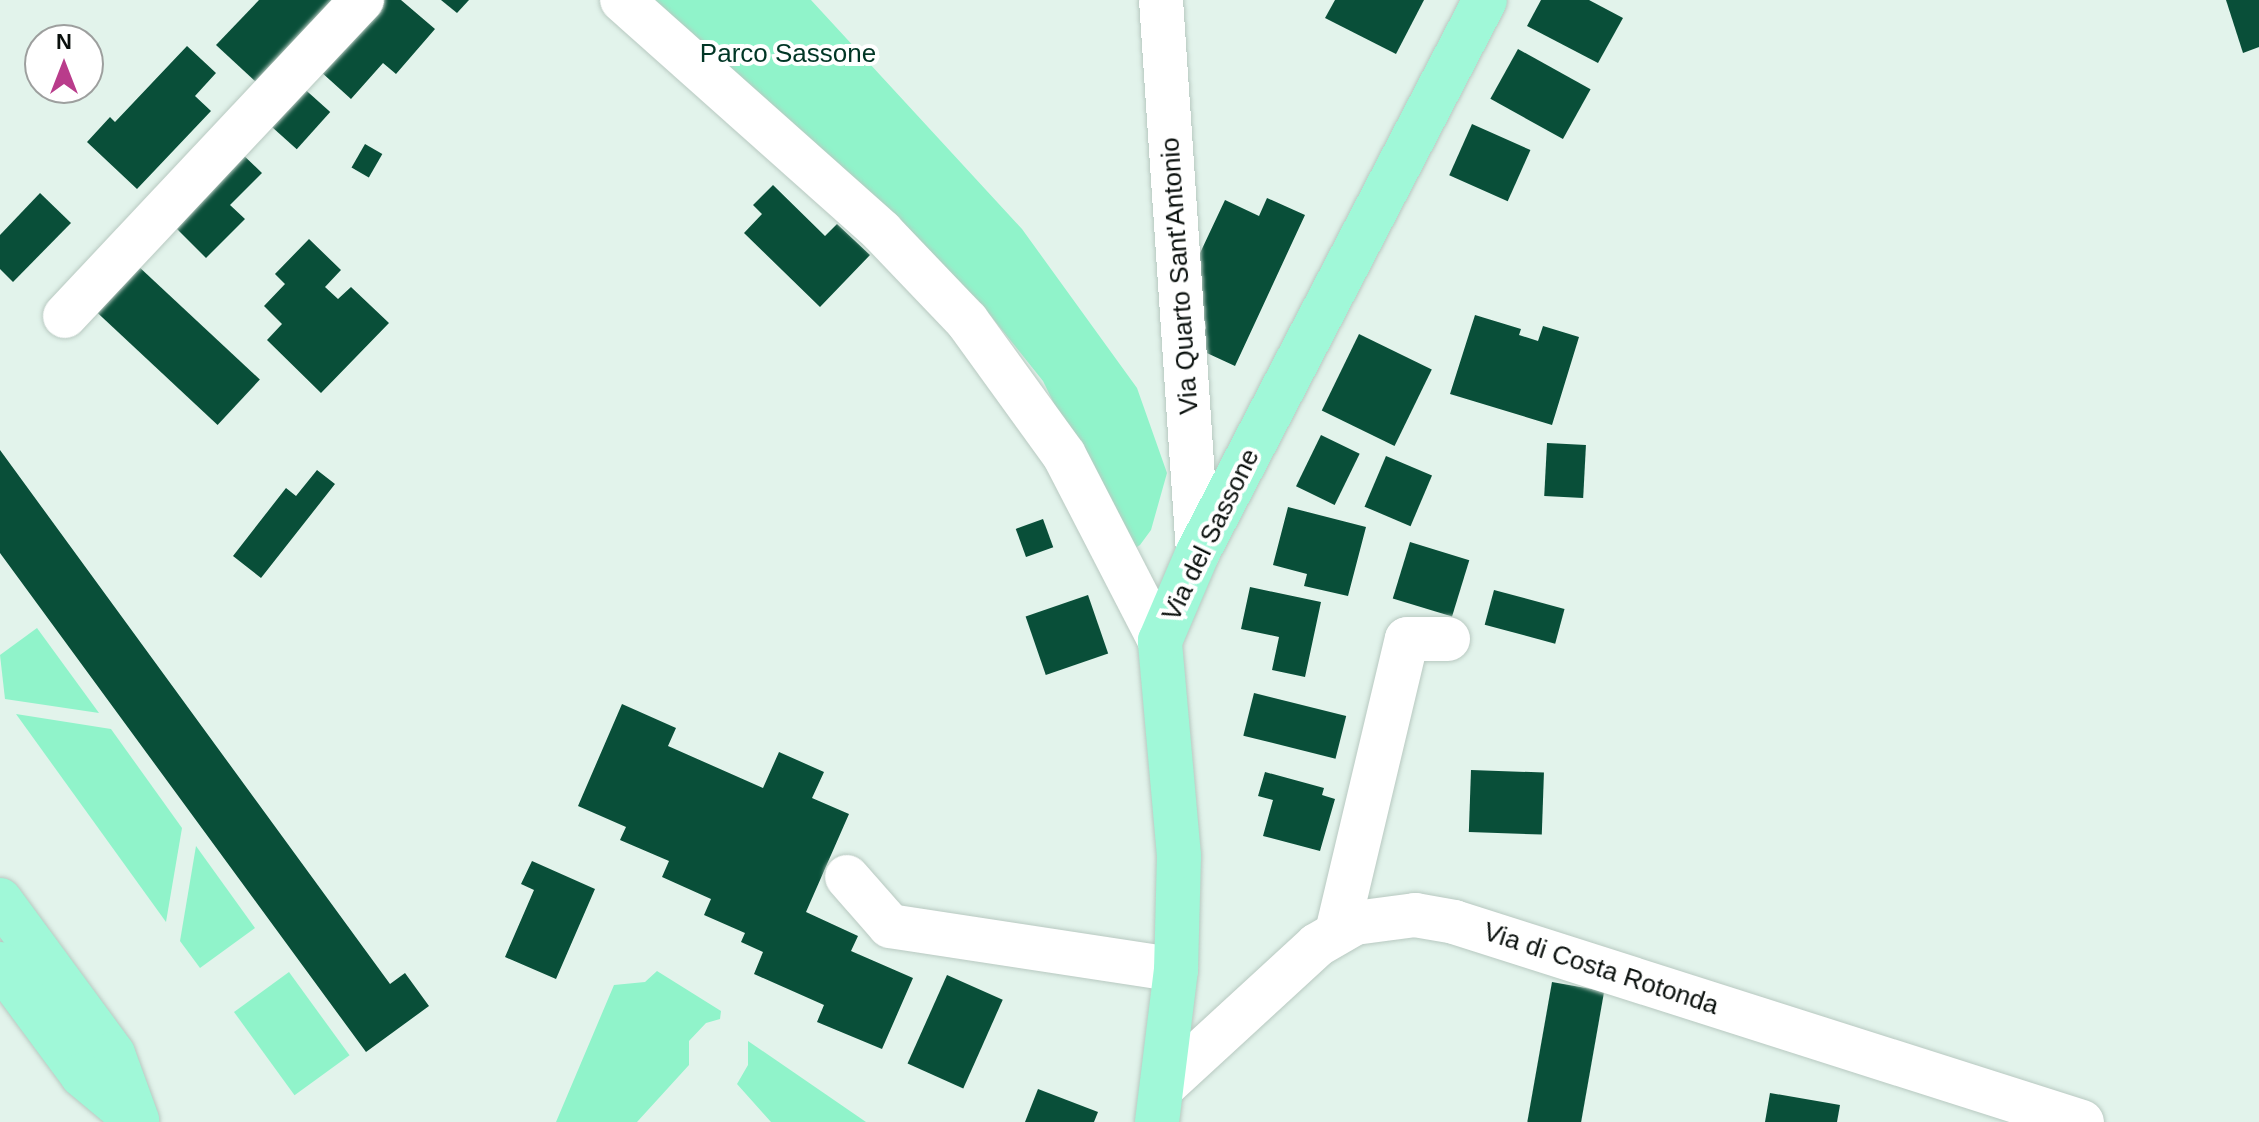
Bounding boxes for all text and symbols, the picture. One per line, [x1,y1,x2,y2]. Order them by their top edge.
north arrow [24,24,104,104]
text: N [56,29,72,54]
park label: Parco Sassone [700,38,876,70]
street label: Via Quarto Sant'Antonio [1155,136,1205,416]
street label: Via del Sassone [1156,444,1266,626]
street label: Via di Costa Rotonda [1480,916,1722,1022]

